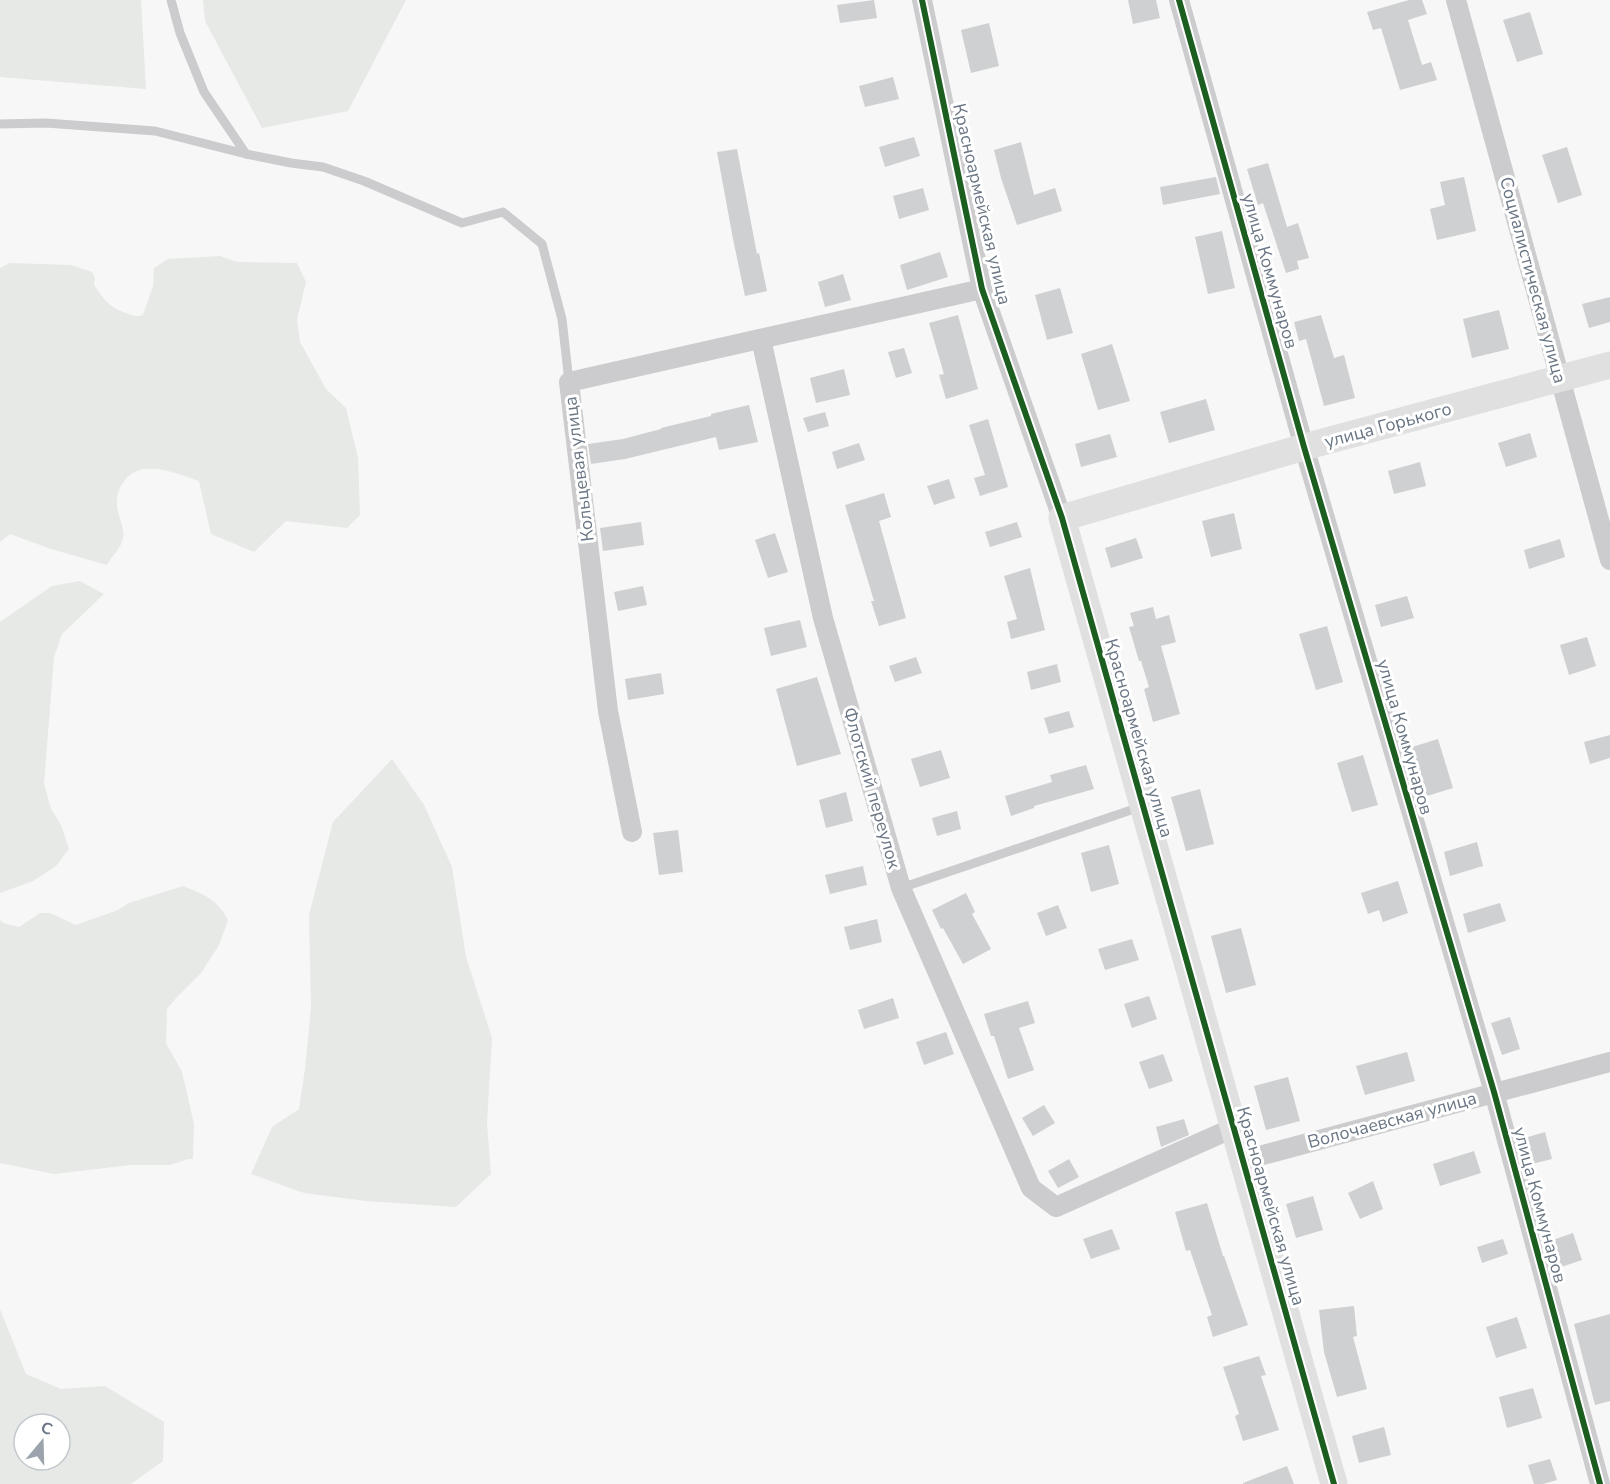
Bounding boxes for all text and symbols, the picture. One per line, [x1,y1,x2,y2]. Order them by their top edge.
street label: Красноармейская улица [947,101,1017,307]
street label: Социалистическая улица [1494,174,1572,386]
street label: улица Коммунаров [1236,191,1304,352]
street label: Кольцевая улица [558,395,600,543]
street label: улица Горького [1322,397,1454,453]
street label: Красноармейская улица [1099,636,1179,840]
street label: улица Коммунаров [1371,657,1439,818]
street label: Флотский переулок [837,705,907,872]
street label: Волочаевская улица [1305,1086,1479,1154]
street label: Красноармейская улица [1231,1104,1311,1308]
street label: улица Коммунаров [1508,1124,1572,1286]
north arrow [12,1412,72,1472]
text: С [38,1417,55,1441]

